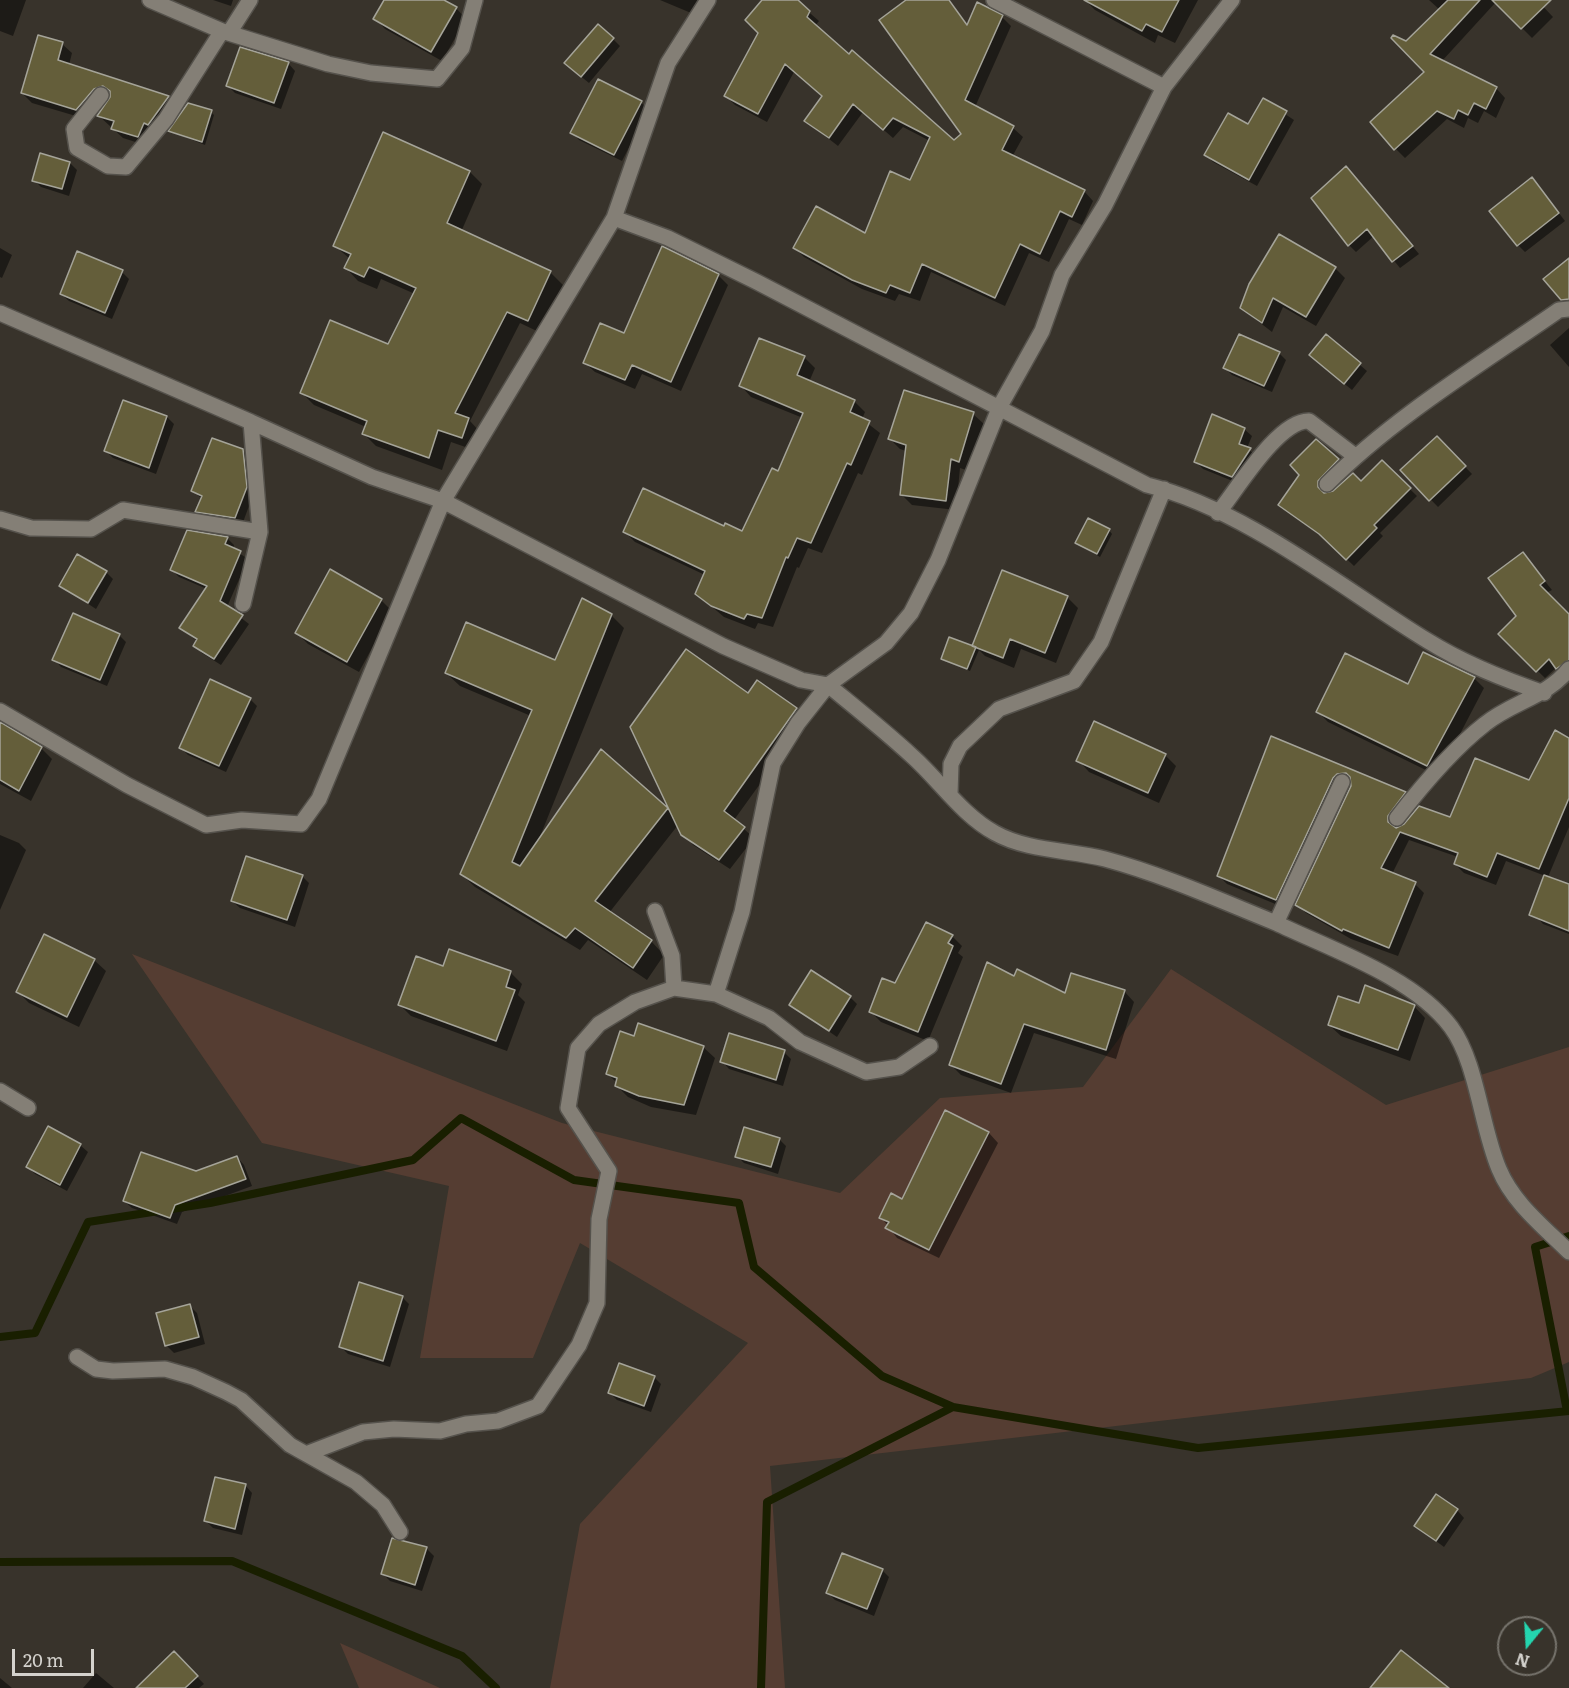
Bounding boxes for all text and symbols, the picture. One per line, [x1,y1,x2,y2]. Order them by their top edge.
north arrow [1497,1616,1557,1676]
scale bar [15,1637,98,1675]
text: 20 m [23,1646,64,1673]
text: N [1512,1648,1532,1675]

